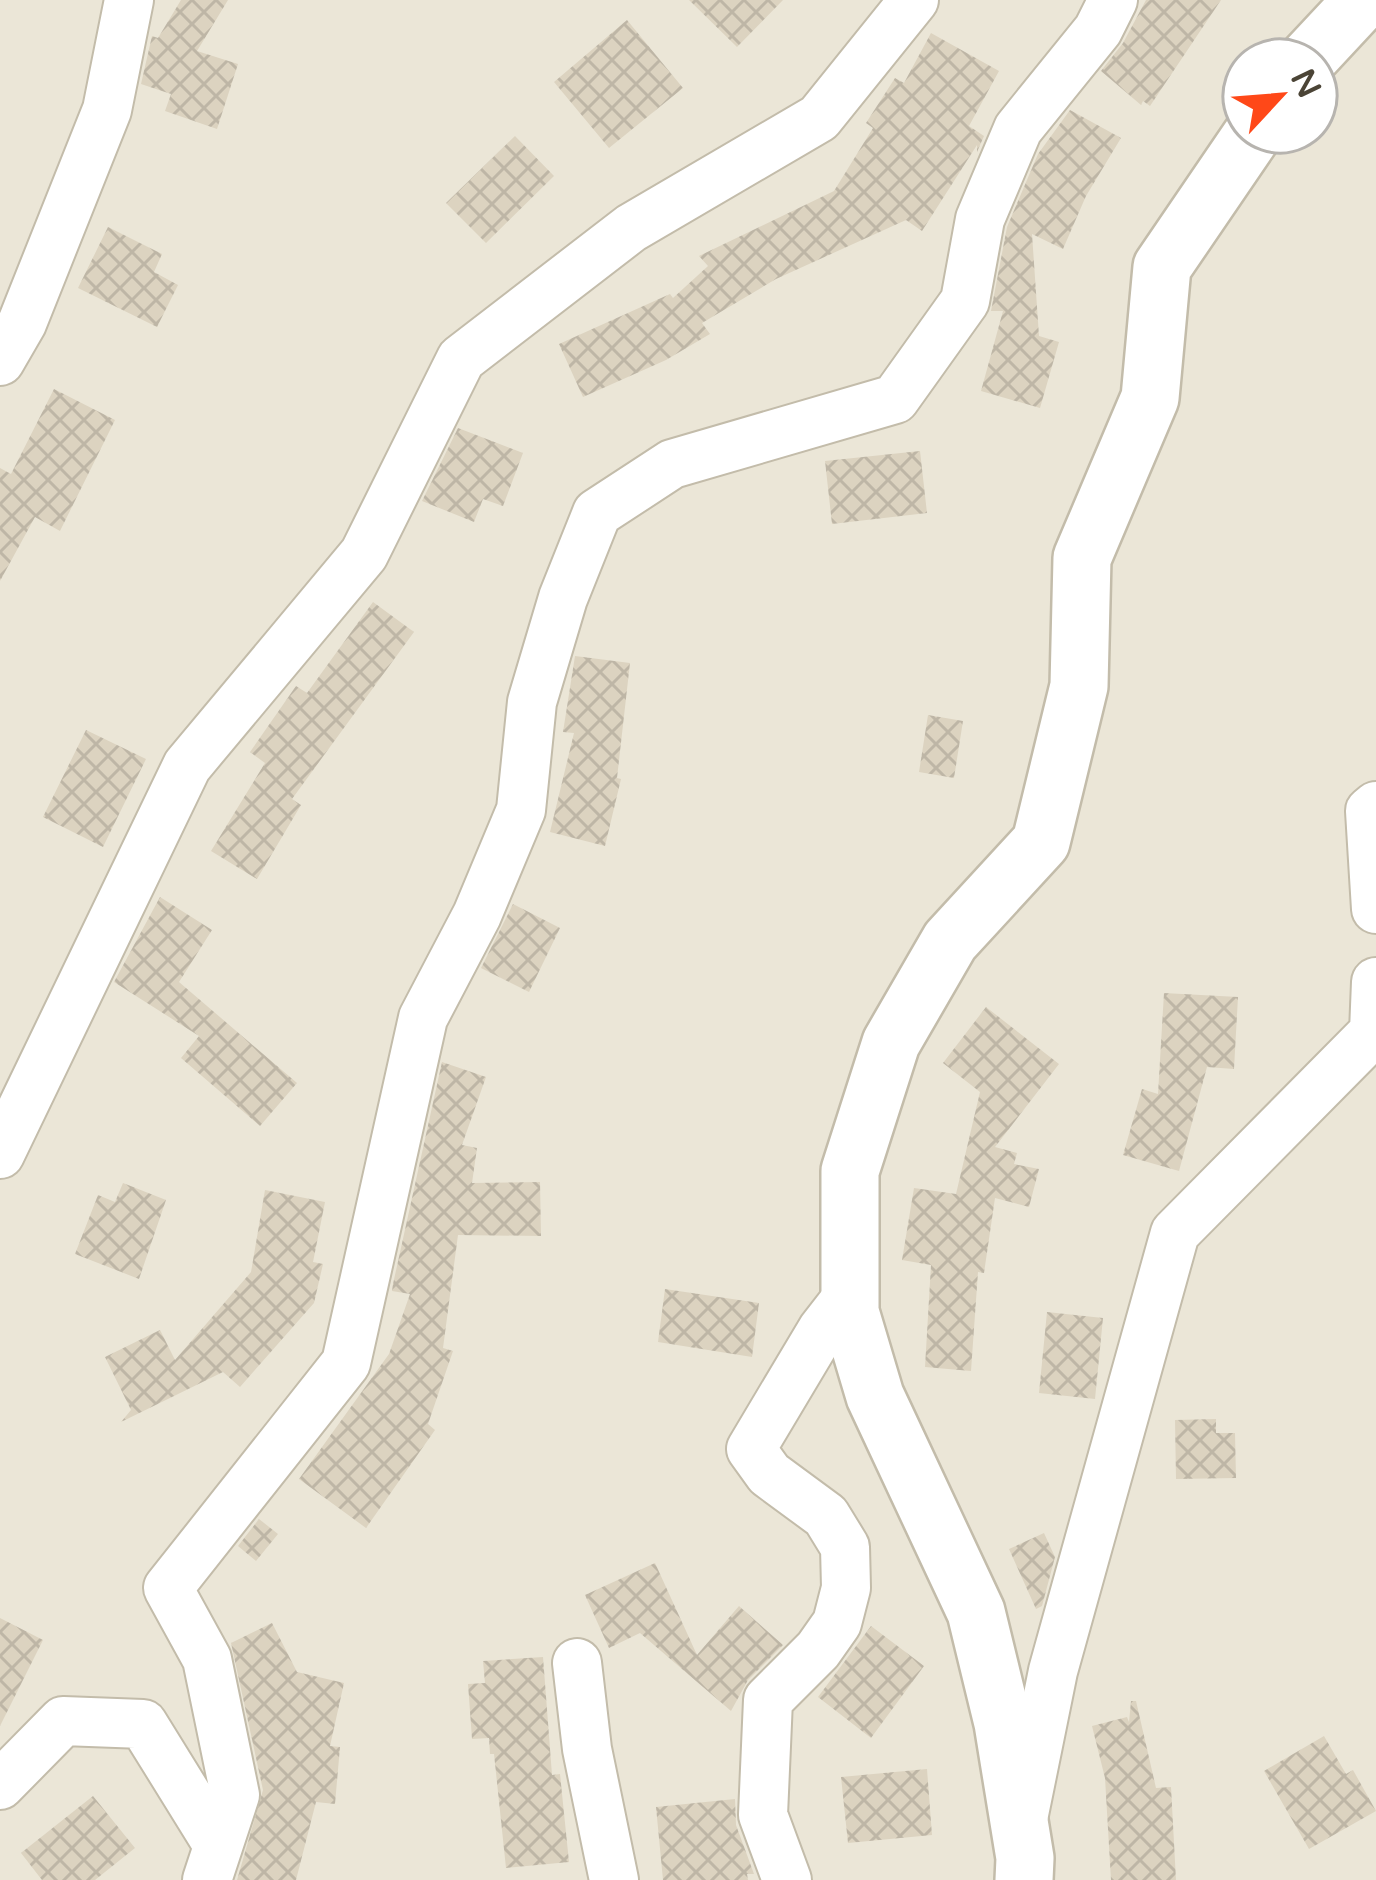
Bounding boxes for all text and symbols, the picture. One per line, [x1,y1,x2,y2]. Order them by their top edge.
north arrow [1220,36,1340,156]
text: N [1282,63,1329,104]

